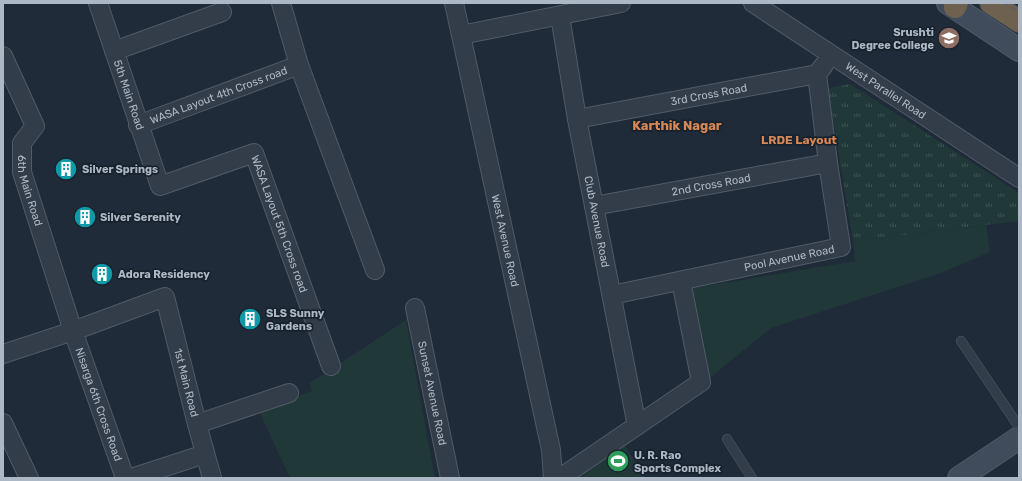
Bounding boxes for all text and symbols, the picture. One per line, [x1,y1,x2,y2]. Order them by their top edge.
school or university icon: Srushti Degree College [936,25,962,51]
place label: Srushti Degree College [851,26,934,52]
street label: 5th Main Road [111,58,147,132]
street label: West Parallel Road [843,59,929,122]
street label: WASA Layout 4th Cross road [148,63,289,126]
street label: 3rd Cross Road [669,81,748,108]
district label: Karthik Nagar [632,118,722,133]
district label: LRDE Layout [761,133,837,147]
street label: WASA Layout 5th Cross road [249,153,310,294]
street label: 6th Main Road [16,155,45,228]
building icon: Silver Springs [53,156,79,182]
place label: Silver Springs [82,163,158,176]
street label: 2nd Cross Road [670,171,752,198]
street label: Club Avenue Road [582,175,612,269]
street label: West Avenue Road [489,193,522,288]
building icon: Silver Serenity [72,204,98,230]
place label: Silver Serenity [100,211,181,224]
street label: Pool Avenue Road [743,242,836,274]
building icon: Adora Residency [89,261,115,287]
place label: Adora Residency [118,268,210,281]
building icon: SLS Sunny Gardens [237,306,263,332]
place label: SLS Sunny Gardens [266,307,325,333]
street label: Sunset Avenue Road [415,340,450,446]
street label: Nisarga 6th Cross Road [73,346,125,463]
street label: 1st Main Road [172,347,201,418]
sports icon: U. R. Rao Sports Complex [605,448,631,474]
place label: U. R. Rao Sports Complex [634,449,721,475]

